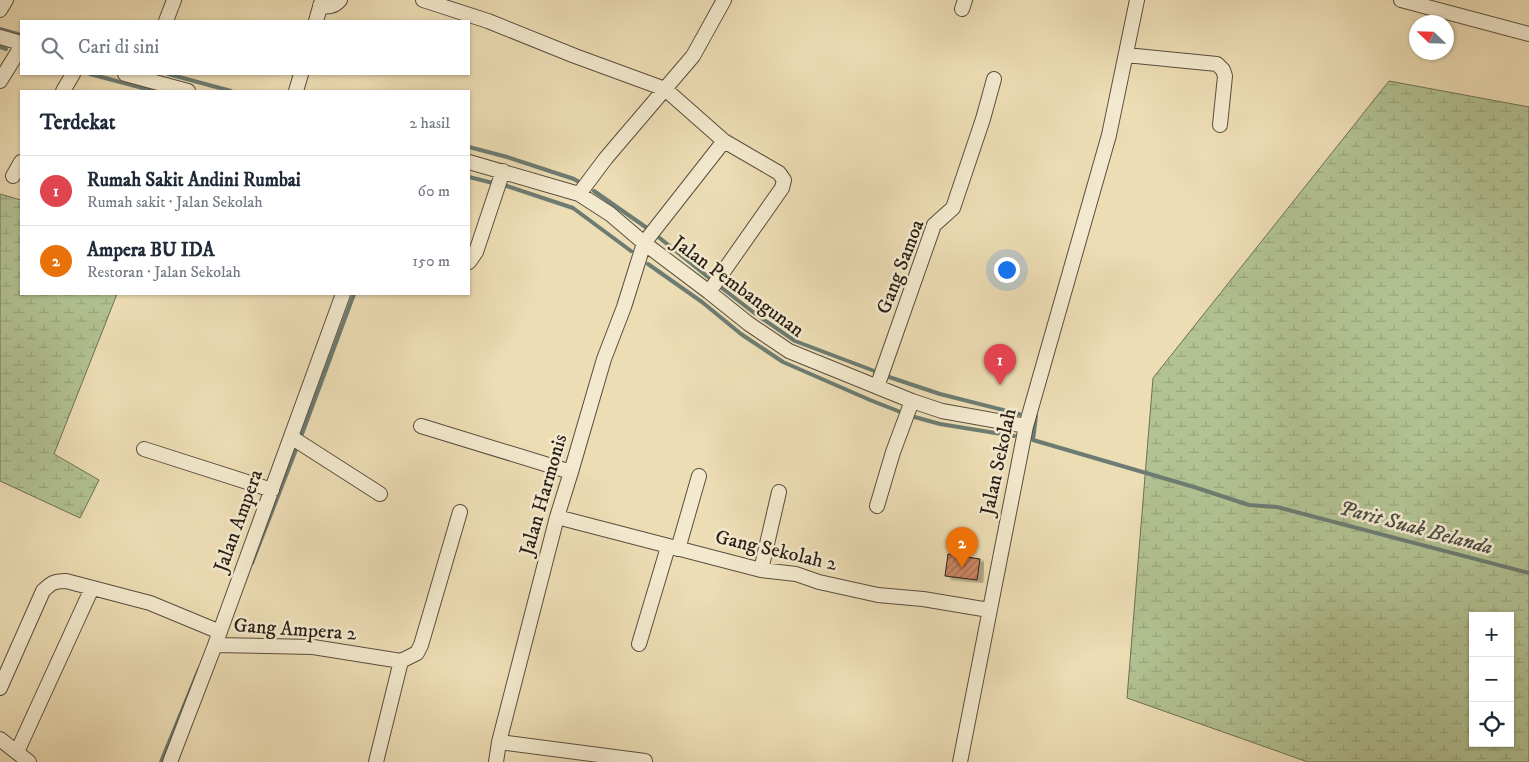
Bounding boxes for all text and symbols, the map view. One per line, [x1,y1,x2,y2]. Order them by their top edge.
north arrow [1409,15,1454,60]
search box [20,20,470,75]
icon: search [38,34,66,62]
text: Cari di sini [78,36,159,59]
text: Terdekat [40,110,115,136]
text: 2 hasil [409,113,450,133]
text: Rumah Sakit Andini Rumbai [87,169,301,192]
text: 1 [53,181,59,201]
text: 60 m [418,181,450,201]
text: Rumah sakit · Jalan Sekolah [87,192,263,212]
street label: Gang Samoa [872,216,931,318]
street label: Jalan Pembangunan [666,230,809,344]
text: Ampera BU IDA [87,239,215,262]
text: 2 [52,251,60,271]
text: 150 m [412,251,450,271]
your location [994,257,1020,283]
text: Restoran · Jalan Sekolah [87,262,241,282]
pin: 1 [984,344,1016,385]
street label: Jalan Sekolah [975,406,1023,520]
street label: Jalan Harmonis [514,431,573,560]
street label: Jalan Ampera [208,466,269,578]
water label: Parit Suak Belanda [1336,495,1496,561]
street label: Gang Sekolah 2 [713,525,839,577]
pin: 2 [946,527,978,568]
map controls [1469,612,1514,747]
button: + [1469,612,1514,657]
street label: Gang Ampera 2 [233,613,357,647]
button: − [1469,657,1514,702]
button: locate [1469,702,1514,747]

